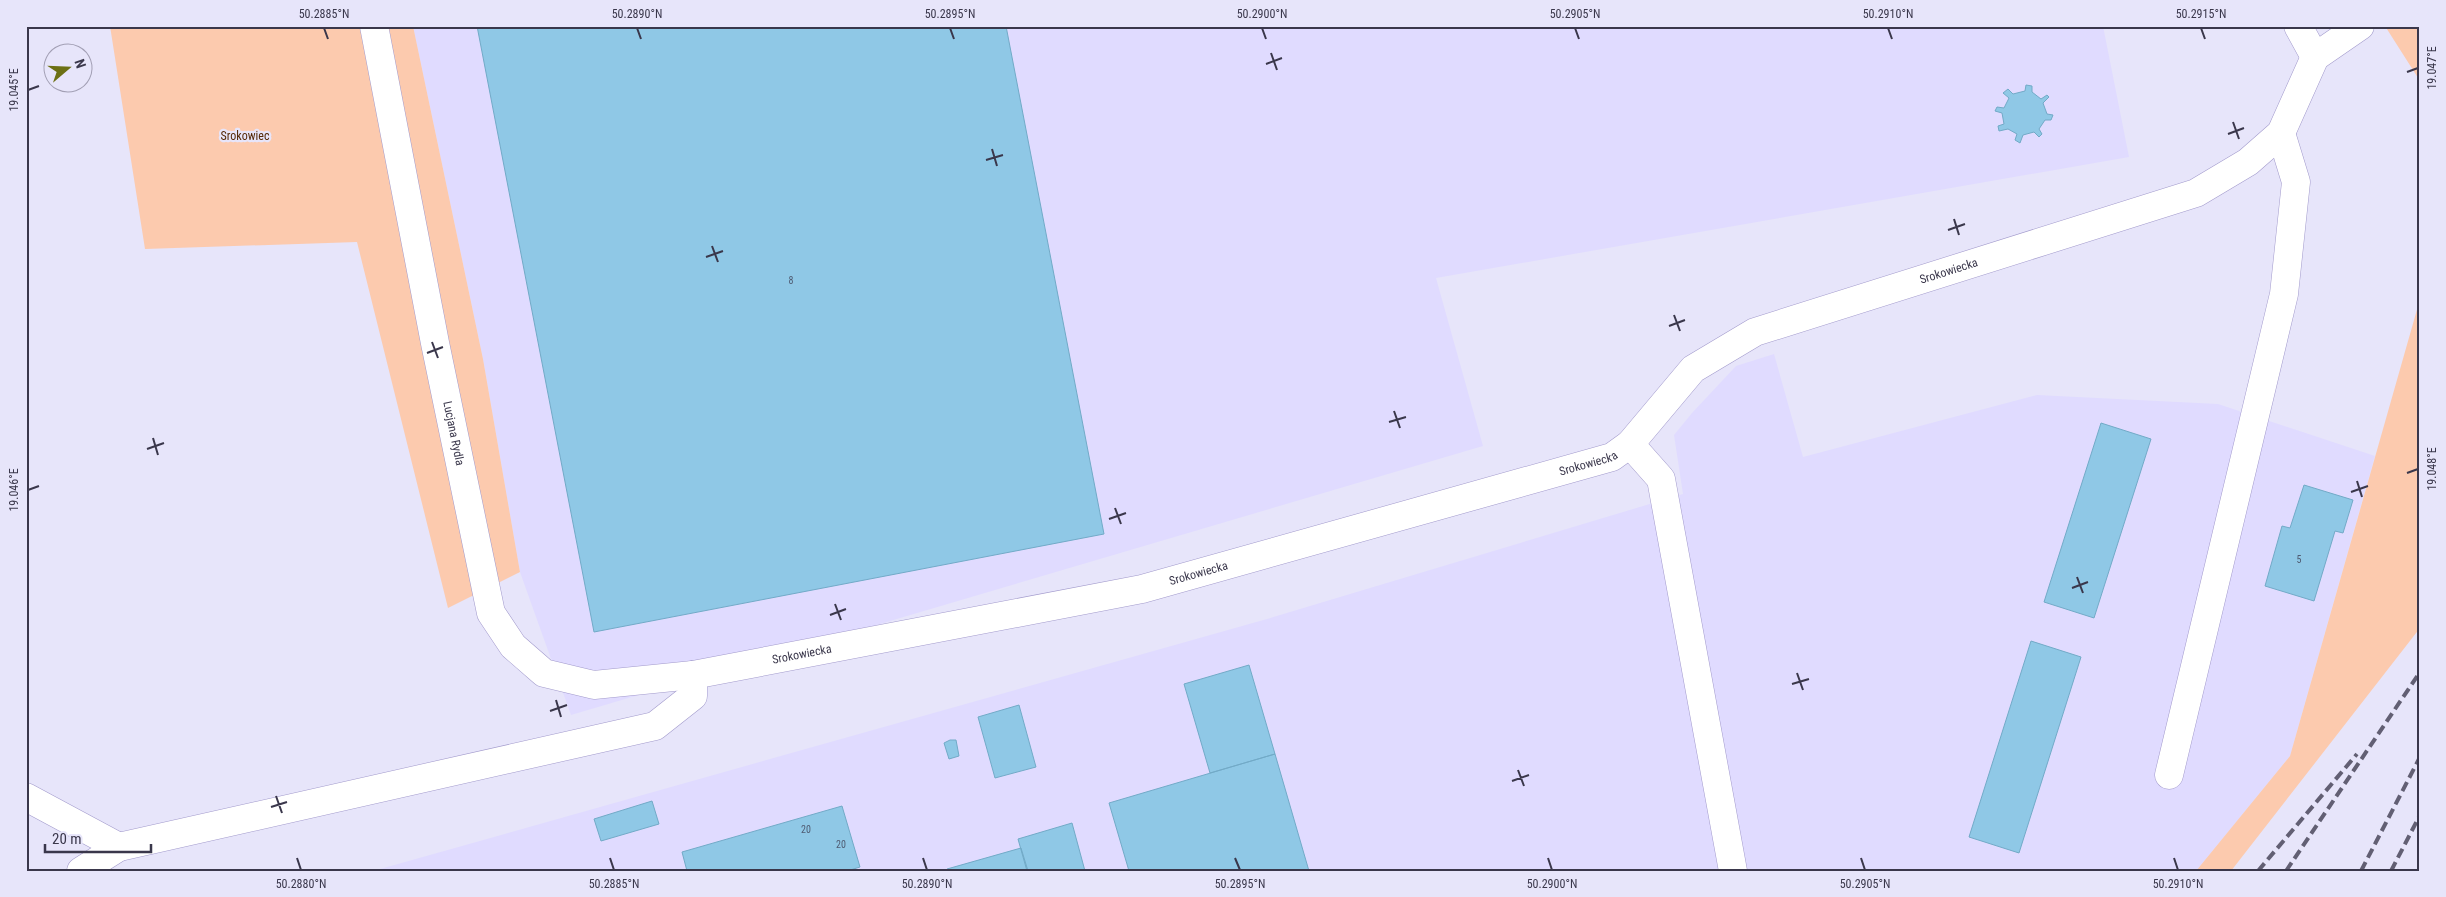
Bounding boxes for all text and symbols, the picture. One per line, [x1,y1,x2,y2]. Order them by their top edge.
text: 50.2885°N [299,7,349,21]
text: 50.2890°N [612,7,662,21]
text: 50.2895°N [925,7,975,21]
text: 50.2900°N [1237,7,1287,21]
text: 50.2905°N [1550,7,1600,21]
text: 50.2910°N [1863,7,1913,21]
text: 50.2915°N [2176,7,2226,21]
north arrow [42,42,92,92]
text: 19.047°E [2425,46,2439,90]
text: N [71,57,89,70]
text: 19.045°E [7,68,21,112]
park label: Srokowiec [221,129,270,143]
street label: Srokowiecka [1918,255,1980,287]
house number: 8 [789,275,794,286]
street label: Lucjana Rydla [440,400,467,467]
text: 19.048°E [2425,447,2439,491]
street label: Srokowiecka [1557,448,1621,479]
text: 19.046°E [7,468,21,512]
house number: 5 [2297,554,2302,565]
street label: Srokowiecka [1168,558,1230,588]
street label: Srokowiecka [771,642,833,667]
scale bar [45,822,151,854]
house number: 20 [801,824,811,835]
text: 20 m [52,830,82,848]
house number: 20 [836,839,846,850]
text: 50.2880°N [276,877,326,891]
text: 50.2885°N [589,877,639,891]
text: 50.2890°N [902,877,952,891]
text: 50.2895°N [1215,877,1265,891]
text: 50.2900°N [1527,877,1577,891]
text: 50.2905°N [1840,877,1890,891]
text: 50.2910°N [2153,877,2203,891]

